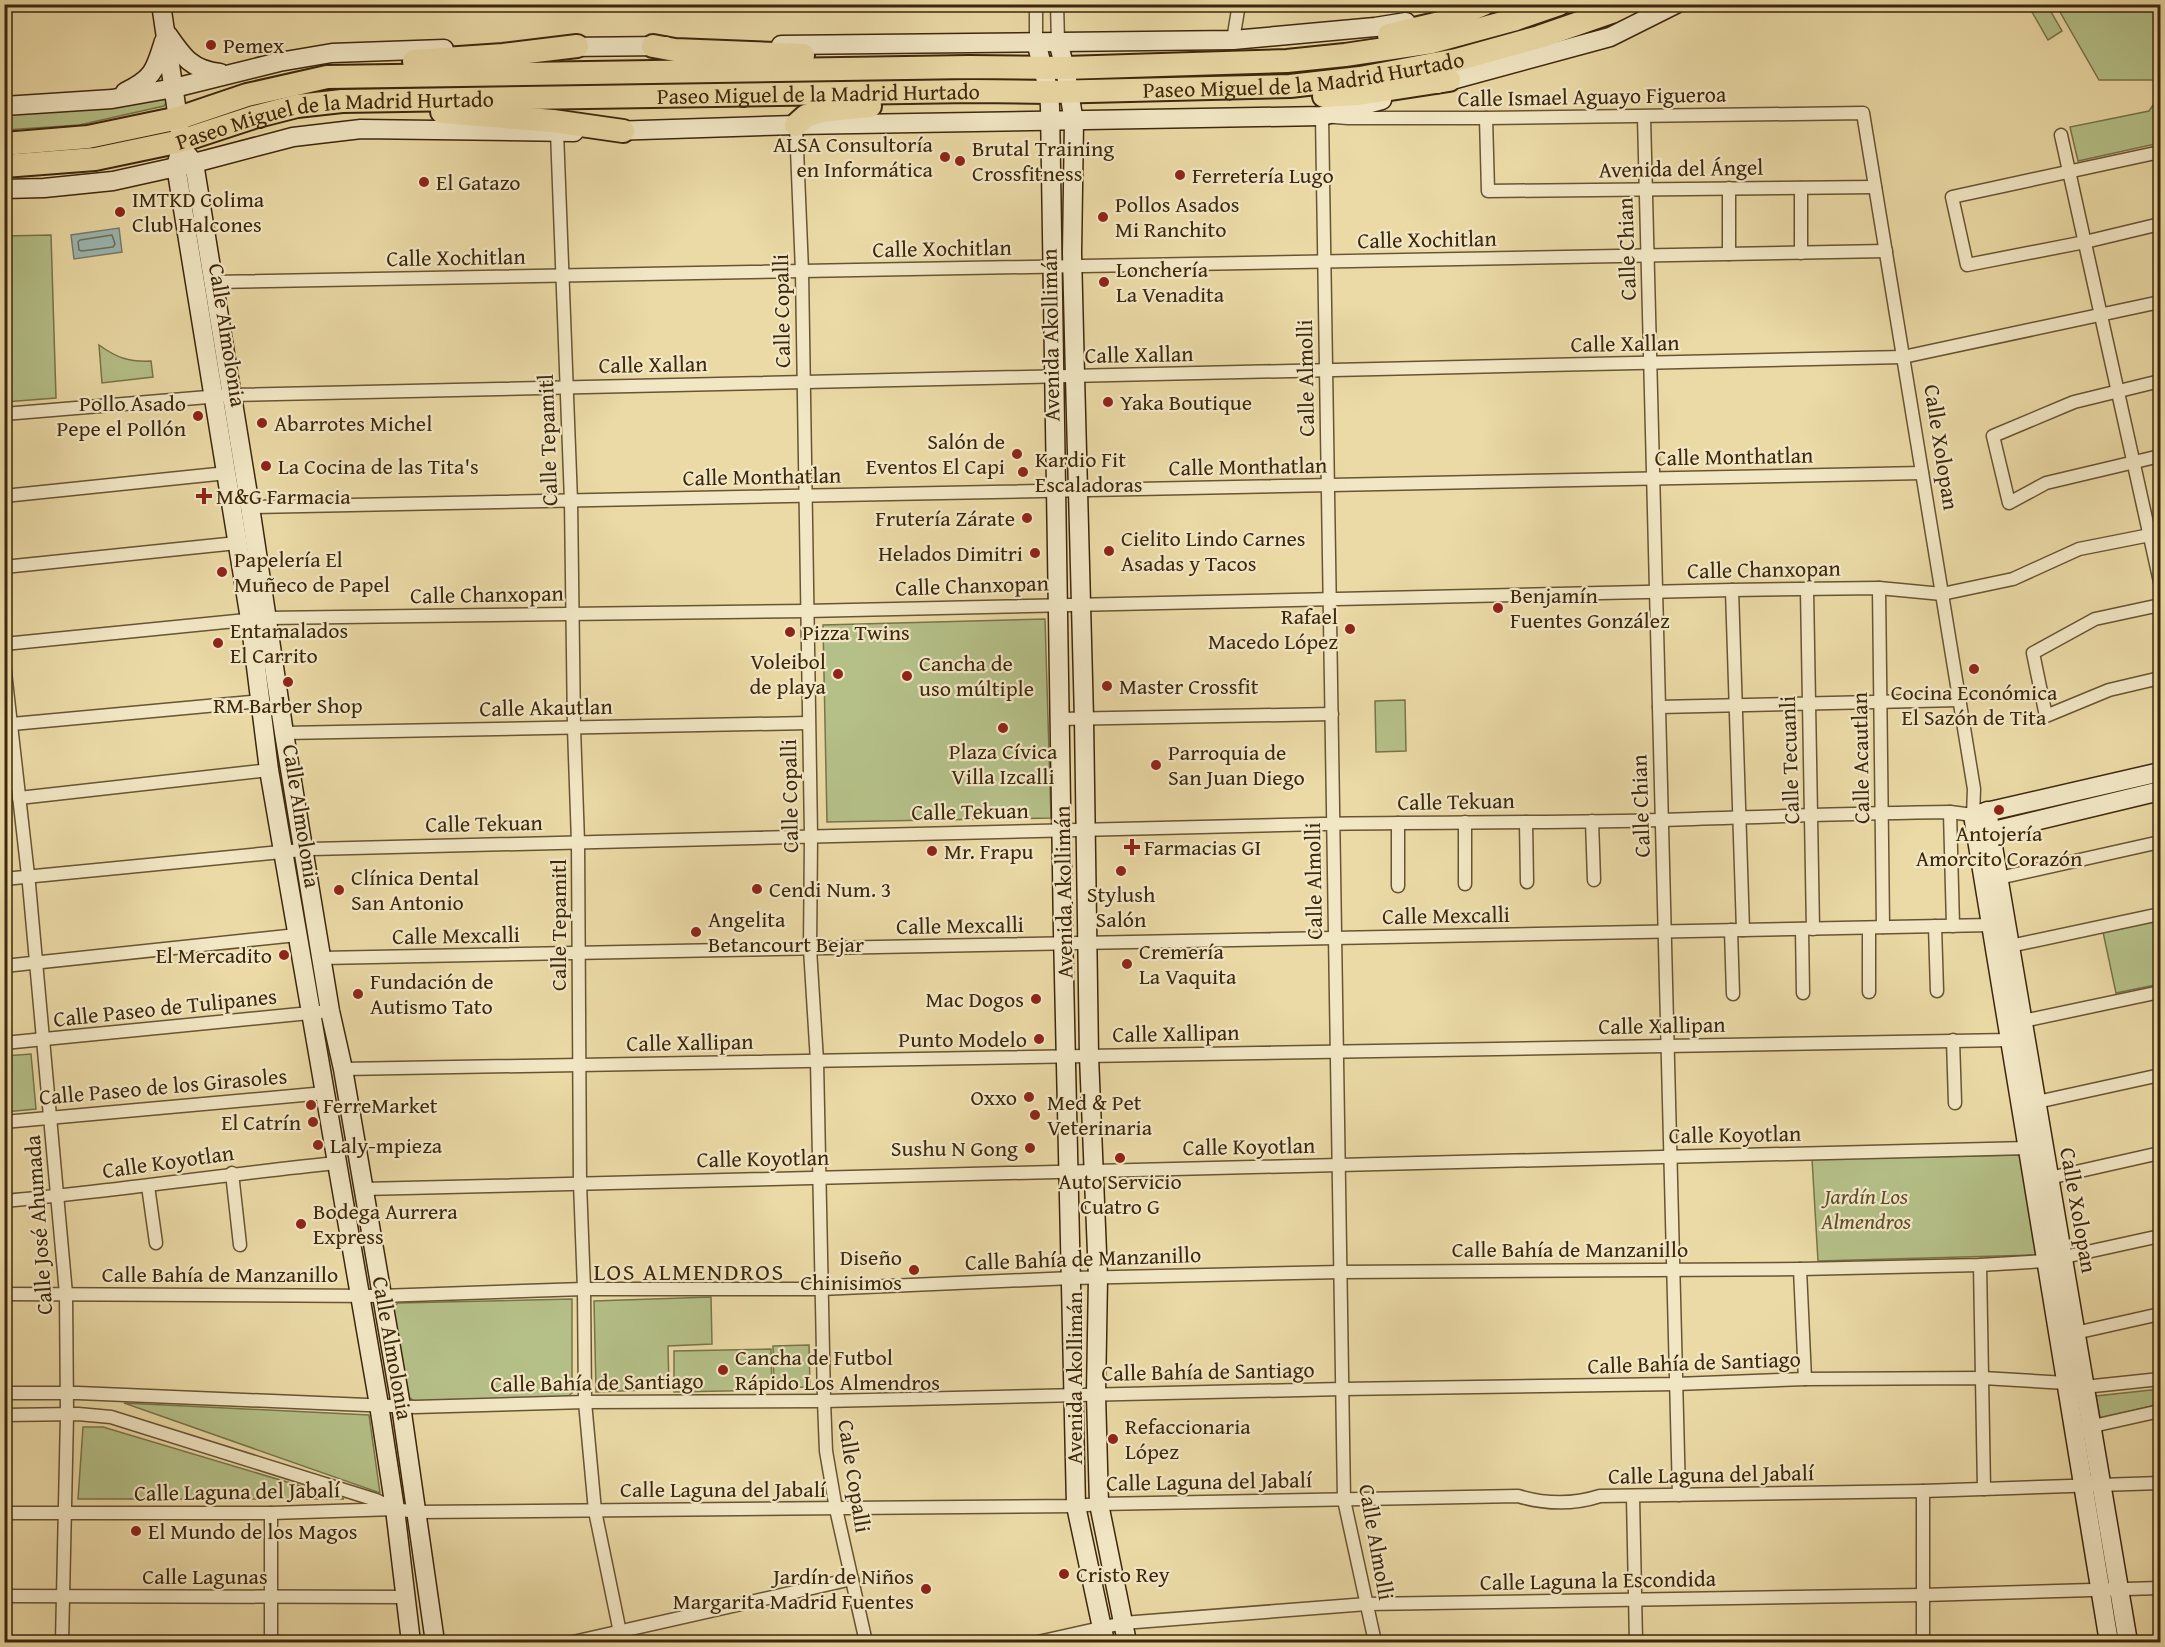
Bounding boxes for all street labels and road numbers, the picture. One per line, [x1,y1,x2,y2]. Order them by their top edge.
street label: Paseo Miguel de la Madrid Hurtado [1142,43,1468,106]
street label: Paseo Miguel de la Madrid Hurtado [657,75,980,112]
street label: Calle Ismael Aguayo Figueroa [1457,78,1727,114]
street label: Paseo Miguel de la Madrid Hurtado [172,83,494,158]
street label: Avenida del Ángel [1598,151,1764,185]
street label: Calle Chian [1608,196,1644,301]
street label: Calle Xochitlan [1357,222,1498,256]
street label: Calle Xochitlan [872,231,1013,265]
street label: Calle Xochitlan [386,240,527,274]
street label: Avenida Akollimán [1032,248,1068,422]
street label: Calle Copalli [764,254,798,368]
street label: Calle Almolonia [201,261,255,410]
street label: Calle Almolli [1288,319,1322,437]
street label: Calle Xallan [1570,326,1680,360]
street label: Calle Xallan [1084,337,1194,371]
street label: Calle Xallan [598,347,708,381]
street label: Calle Tepamitl [529,373,565,507]
street label: Calle Xolopan [1916,382,1968,513]
street label: Calle Monthatlan [1654,439,1814,473]
street label: Calle Monthatlan [1168,449,1328,483]
street label: Calle Monthatlan [682,459,842,493]
street label: Calle Chanxopan [1687,552,1842,586]
street label: Calle Chanxopan [895,566,1050,604]
street label: Calle Chanxopan [410,577,565,611]
street label: Calle Akautlan [479,690,614,724]
street label: Calle Acautlan [1843,691,1877,824]
street label: Calle Tecuanli [1771,695,1807,825]
street label: Calle Copalli [772,739,806,853]
street label: Calle Almolonia [275,742,329,891]
street label: Calle Chian [1622,753,1658,858]
street label: Calle Tekuan [1397,784,1516,818]
street label: Calle Tekuan [911,794,1030,828]
street label: Avenida Akollimán [1045,805,1081,979]
street label: Calle Tekuan [425,806,544,840]
street label: Calle Almolli [1296,822,1330,940]
street label: Calle Tepamitl [542,859,574,991]
street label: Calle Mexcalli [1382,898,1510,932]
street label: Calle Mexcalli [896,908,1024,942]
street label: Calle Mexcalli [392,918,520,952]
street label: Calle Paseo de Tulipanes [52,979,278,1035]
street label: Calle Xallipan [1598,1008,1726,1042]
street label: Calle Xallipan [1112,1016,1240,1050]
street label: Calle Xallipan [626,1025,754,1059]
street label: Calle Paseo de los Girasoles [38,1059,288,1113]
street label: Calle Koyotlan [1668,1117,1802,1151]
street label: Calle Koyotlan [1182,1129,1316,1163]
street label: Calle José Ahumada [16,1133,60,1316]
street label: Calle Koyotlan [100,1136,236,1186]
street label: Calle Koyotlan [696,1141,830,1175]
street label: Calle Xolopan [2052,1145,2106,1276]
street label: Calle Bahía de Manzanillo [1452,1233,1688,1265]
street label: Calle Bahía de Manzanillo [964,1238,1202,1278]
street label: Calle Bahía de Manzanillo [102,1258,338,1290]
street label: Calle Almolonia [365,1274,421,1423]
street label: Avenida Akollimán [1058,1291,1090,1465]
street label: Calle Bahía de Santiago [1587,1342,1801,1382]
street label: Calle Bahía de Santiago [1101,1353,1315,1389]
street label: Calle Bahía de Santiago [490,1364,704,1400]
street label: Calle Copalli [830,1417,880,1535]
street label: Calle Laguna del Jabalí [1608,1456,1815,1492]
street label: Calle Laguna del Jabalí [1106,1463,1313,1499]
street label: Calle Laguna del Jabalí [134,1473,341,1509]
street label: Calle Laguna del Jabalí [620,1473,827,1505]
street label: Calle Almolli [1351,1482,1403,1602]
street label: Calle Lagunas [142,1560,268,1592]
street label: Calle Laguna la Escondida [1480,1562,1717,1598]

